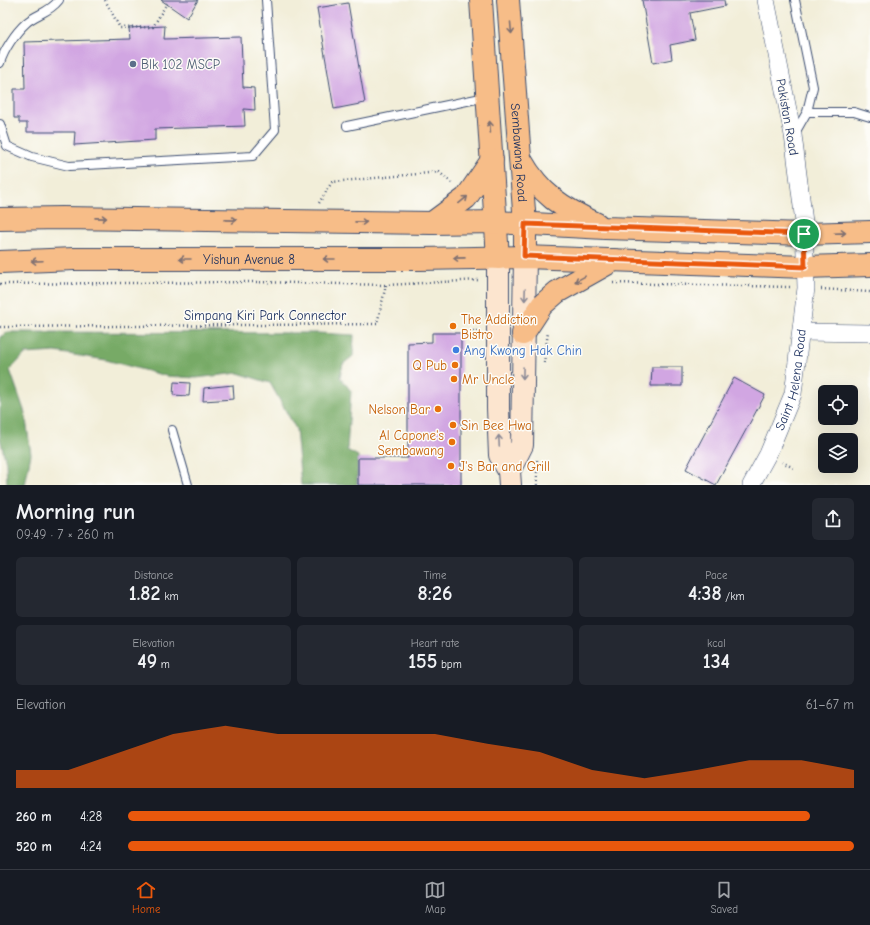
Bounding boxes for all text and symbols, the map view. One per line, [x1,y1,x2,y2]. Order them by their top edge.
one-way arrow [507,21,514,34]
place label: Blk 102 MSCP [141,57,220,72]
marker: Blk 102 MSCP [128,59,138,69]
street label: Pakistan Road [773,78,802,157]
street label: Sembawang Road [508,103,530,203]
one-way arrow [487,121,494,134]
one-way arrow [457,195,468,204]
one-way arrow [94,215,107,222]
one-way arrow [224,217,237,224]
pin [787,217,821,251]
one-way arrow [354,219,367,226]
icon: arrive [793,223,815,245]
one-way arrow [833,229,846,236]
street label: Yishun Avenue 8 [203,252,295,267]
one-way arrow [453,254,466,262]
one-way arrow [179,255,192,263]
one-way arrow [323,255,336,263]
one-way arrow [31,257,44,265]
one-way arrow [574,276,586,283]
one-way arrow [521,288,528,301]
street label: Simpang Kiri Park Connector [184,308,347,323]
place label: The Addiction Bistro [461,312,537,342]
marker: The Addiction Bistro [448,321,458,331]
street label: Saint Helena Road [772,328,809,432]
place label: Ang Kwong Hak Chin [464,343,582,358]
marker: Ang Kwong Hak Chin [451,345,461,355]
place label: Q Pub [413,358,447,373]
marker: Q Pub [450,360,460,370]
one-way arrow [519,366,527,379]
place label: Mr Uncle [462,372,515,387]
marker: Mr Uncle [449,374,459,384]
map controls [818,385,858,473]
button: locate [818,385,858,425]
place label: Nelson Bar [368,402,431,417]
marker: Nelson Bar [433,404,443,414]
place label: Sin Bee Hwa [461,418,532,433]
marker: Sin Bee Hwa [448,420,458,430]
place label: Al Capone's Sembawang [378,428,444,458]
button: layers [818,433,858,473]
one-way arrow [496,435,503,448]
marker: Al Capone's Sembawang [447,437,457,447]
place label: J's Bar and Grill [459,459,550,474]
marker: J's Bar and Grill [446,461,456,471]
button: share [812,498,854,540]
text: Morning run [16,499,135,525]
text: 09:49 · 7 × 260 m [16,527,114,542]
text: Distance [134,569,173,582]
text: Time [424,569,446,582]
text: Pace [705,569,727,582]
text: 1.82 [129,582,160,605]
text: 8:26 [418,582,452,605]
text: 4:38 [688,582,722,605]
text: km [160,590,179,603]
text: /km [722,590,745,603]
text: Elevation [133,637,175,650]
text: Heart rate [411,637,459,650]
text: kcal [707,637,726,650]
text: 49 [137,650,157,673]
text: 155 [408,650,437,673]
text: 134 [703,650,730,673]
text: m [157,658,170,671]
text: bpm [437,658,462,671]
text: Elevation [16,697,66,712]
text: 61–67 m [806,697,854,712]
text: 260 m [16,809,52,824]
text: 4:28 [80,809,102,824]
text: 520 m [16,839,52,854]
text: 4:24 [80,839,102,854]
tab: Home [132,879,160,916]
tab: Map [424,879,446,916]
tab: Saved [711,879,738,916]

